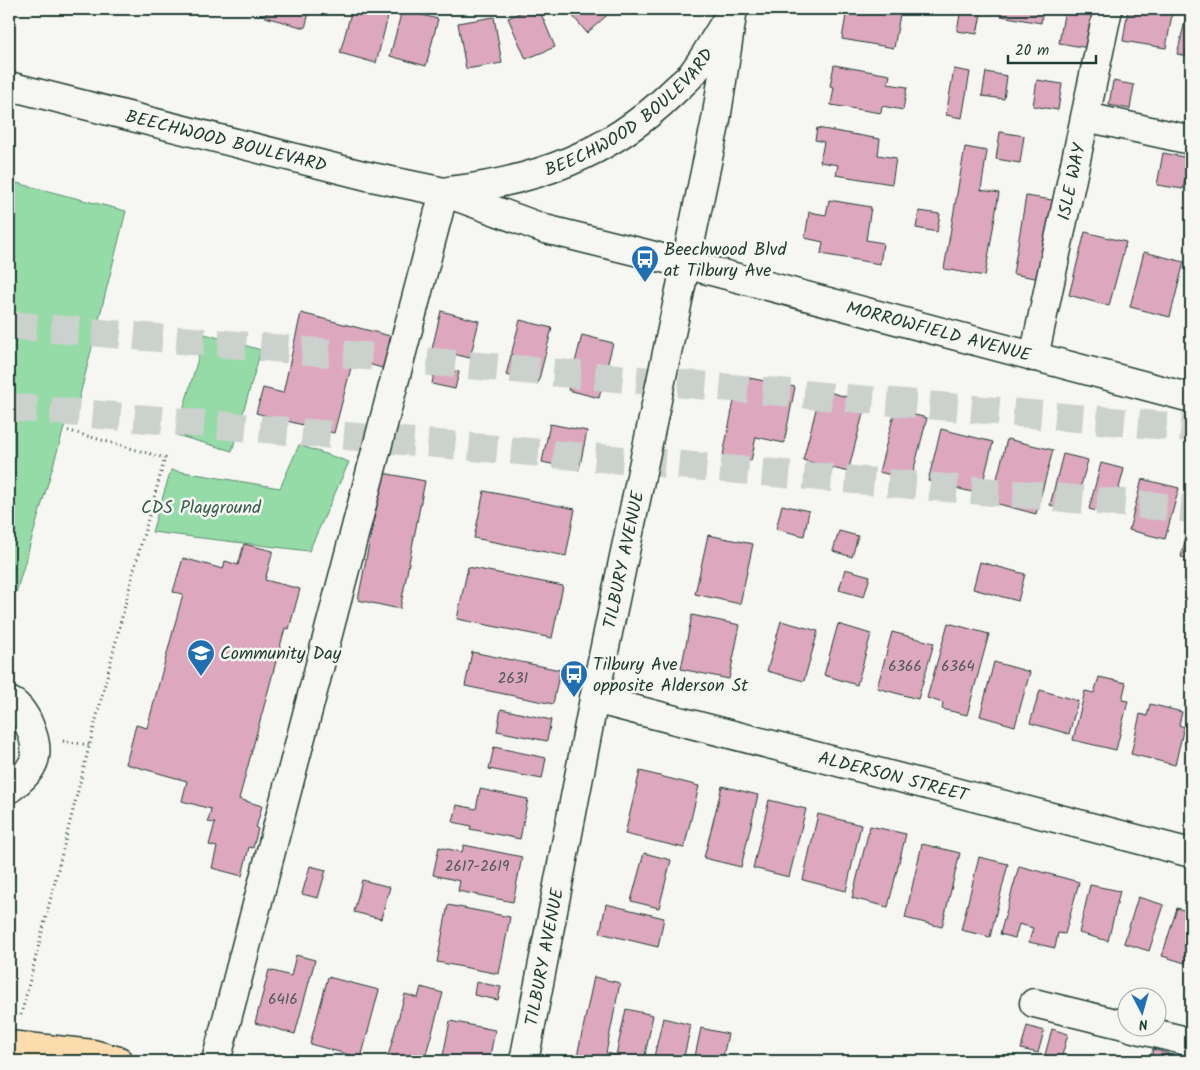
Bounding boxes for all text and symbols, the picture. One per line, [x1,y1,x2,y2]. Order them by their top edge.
scale bar [1008,32,1095,64]
text: 20 m [1015,39,1049,63]
street label: BEECHWOOD BOULEVARD [541,43,722,186]
street label: BEECHWOOD BOULEVARD [122,103,330,181]
street label: ISLE WAY [1050,140,1095,223]
place label: Beechwood Blvd at Tilbury Ave [664,236,787,286]
bus stop icon: Beechwood Blvd at Tilbury Ave [630,244,660,283]
street label: MORROWFIELD AVENUE [843,294,1034,371]
street label: TILBURY AVENUE [596,488,654,632]
park label: CDS Playground [141,494,262,523]
school or university icon: Community Day [186,638,216,677]
place label: Community Day [220,640,342,669]
place label: Tilbury Ave opposite Alderson St [593,651,749,701]
house number: 6366 [888,655,922,679]
house number: 6364 [941,655,975,679]
bus stop icon: Tilbury Ave opposite Alderson St [559,659,589,698]
house number: 2631 [498,667,528,691]
street label: ALDERSON STREET [815,744,972,811]
house number: 2617-2619 [445,855,510,879]
street label: TILBURY AVENUE [518,885,573,1029]
house number: 6416 [268,988,298,1012]
north arrow [1118,988,1168,1038]
text: N [1138,1013,1149,1035]

